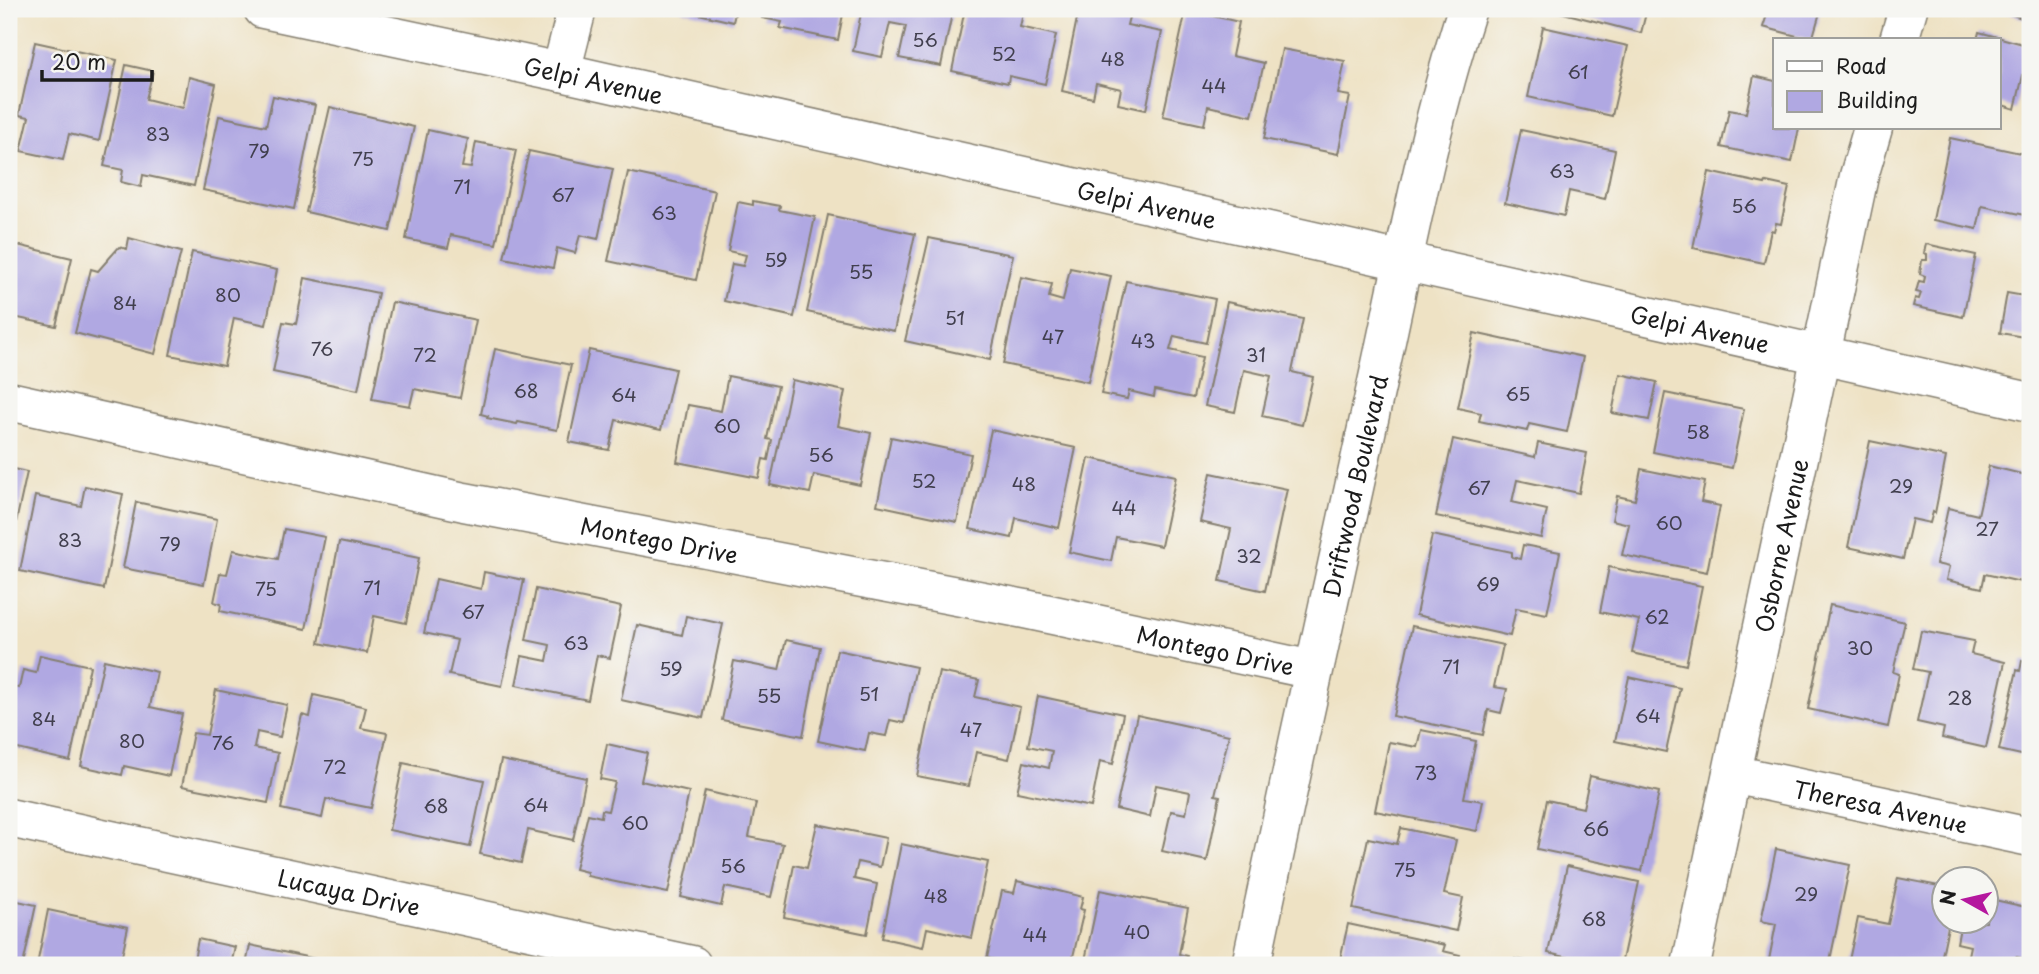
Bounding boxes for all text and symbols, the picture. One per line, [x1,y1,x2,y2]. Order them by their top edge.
house number: 56 [912,25,938,53]
scale bar [42,38,152,82]
legend [1773,38,2000,130]
house number: 52 [991,39,1017,67]
house number: 48 [1101,44,1125,72]
text: 20 m [52,45,106,77]
street label: Gelpi Avenue [521,47,667,112]
text: Road [1836,49,1887,81]
house number: 61 [1567,57,1589,85]
house number: 44 [1201,71,1227,99]
text: Building [1836,83,1918,115]
house number: 83 [146,119,170,147]
house number: 79 [248,136,270,164]
house number: 75 [352,144,374,172]
house number: 63 [1549,156,1575,184]
street label: Gelpi Avenue [1074,171,1220,236]
house number: 71 [453,172,471,200]
house number: 67 [551,180,575,208]
house number: 56 [1731,191,1757,219]
house number: 63 [651,198,677,226]
house number: 59 [764,245,788,273]
house number: 55 [849,257,873,285]
house number: 80 [215,280,241,308]
house number: 84 [113,288,137,316]
street label: Gelpi Avenue [1627,295,1773,360]
house number: 51 [945,303,965,331]
house number: 47 [1042,322,1064,350]
house number: 43 [1131,326,1155,354]
house number: 76 [311,334,333,362]
house number: 72 [413,340,437,368]
house number: 31 [1246,340,1266,368]
street label: Driftwood Boulevard [1312,371,1396,601]
house number: 68 [514,376,538,404]
house number: 65 [1505,379,1531,407]
house number: 64 [611,380,637,408]
house number: 60 [713,411,741,439]
house number: 58 [1686,417,1710,445]
house number: 56 [808,440,834,468]
street label: Osborne Avenue [1745,455,1816,635]
house number: 52 [911,466,937,494]
house number: 48 [1012,469,1036,497]
house number: 29 [1889,471,1913,499]
house number: 67 [1467,473,1491,501]
house number: 44 [1111,493,1137,521]
street label: Montego Drive [578,507,741,571]
house number: 60 [1655,508,1683,536]
house number: 27 [1975,514,1999,542]
house number: 83 [58,525,82,553]
house number: 79 [159,529,181,557]
house number: 32 [1236,541,1262,569]
house number: 69 [1476,569,1500,597]
house number: 71 [363,573,381,601]
house number: 75 [255,574,277,602]
house number: 67 [461,597,485,625]
house number: 62 [1645,602,1669,630]
street label: Montego Drive [1134,616,1297,683]
house number: 63 [563,628,589,656]
house number: 30 [1847,633,1873,661]
house number: 71 [1442,652,1460,680]
house number: 59 [659,654,683,682]
house number: 51 [859,679,879,707]
house number: 55 [757,681,781,709]
house number: 28 [1947,683,1973,711]
house number: 64 [1635,701,1661,729]
house number: 84 [32,704,56,732]
house number: 47 [960,715,982,743]
house number: 80 [119,726,145,754]
house number: 76 [212,728,234,756]
house number: 72 [323,752,347,780]
house number: 73 [1415,758,1437,786]
street label: Theresa Avenue [1790,770,1971,841]
house number: 64 [523,790,549,818]
house number: 68 [424,791,448,819]
house number: 60 [621,808,649,836]
house number: 66 [1583,814,1609,842]
house number: 56 [720,851,746,879]
house number: 75 [1394,855,1416,883]
street label: Lucaya Drive [275,859,424,924]
north arrow [1930,866,2000,936]
house number: 29 [1794,879,1818,907]
house number: 48 [924,881,948,909]
text: N [1932,888,1962,907]
house number: 68 [1582,904,1606,932]
house number: 40 [1124,917,1150,945]
house number: 44 [1022,920,1048,948]

